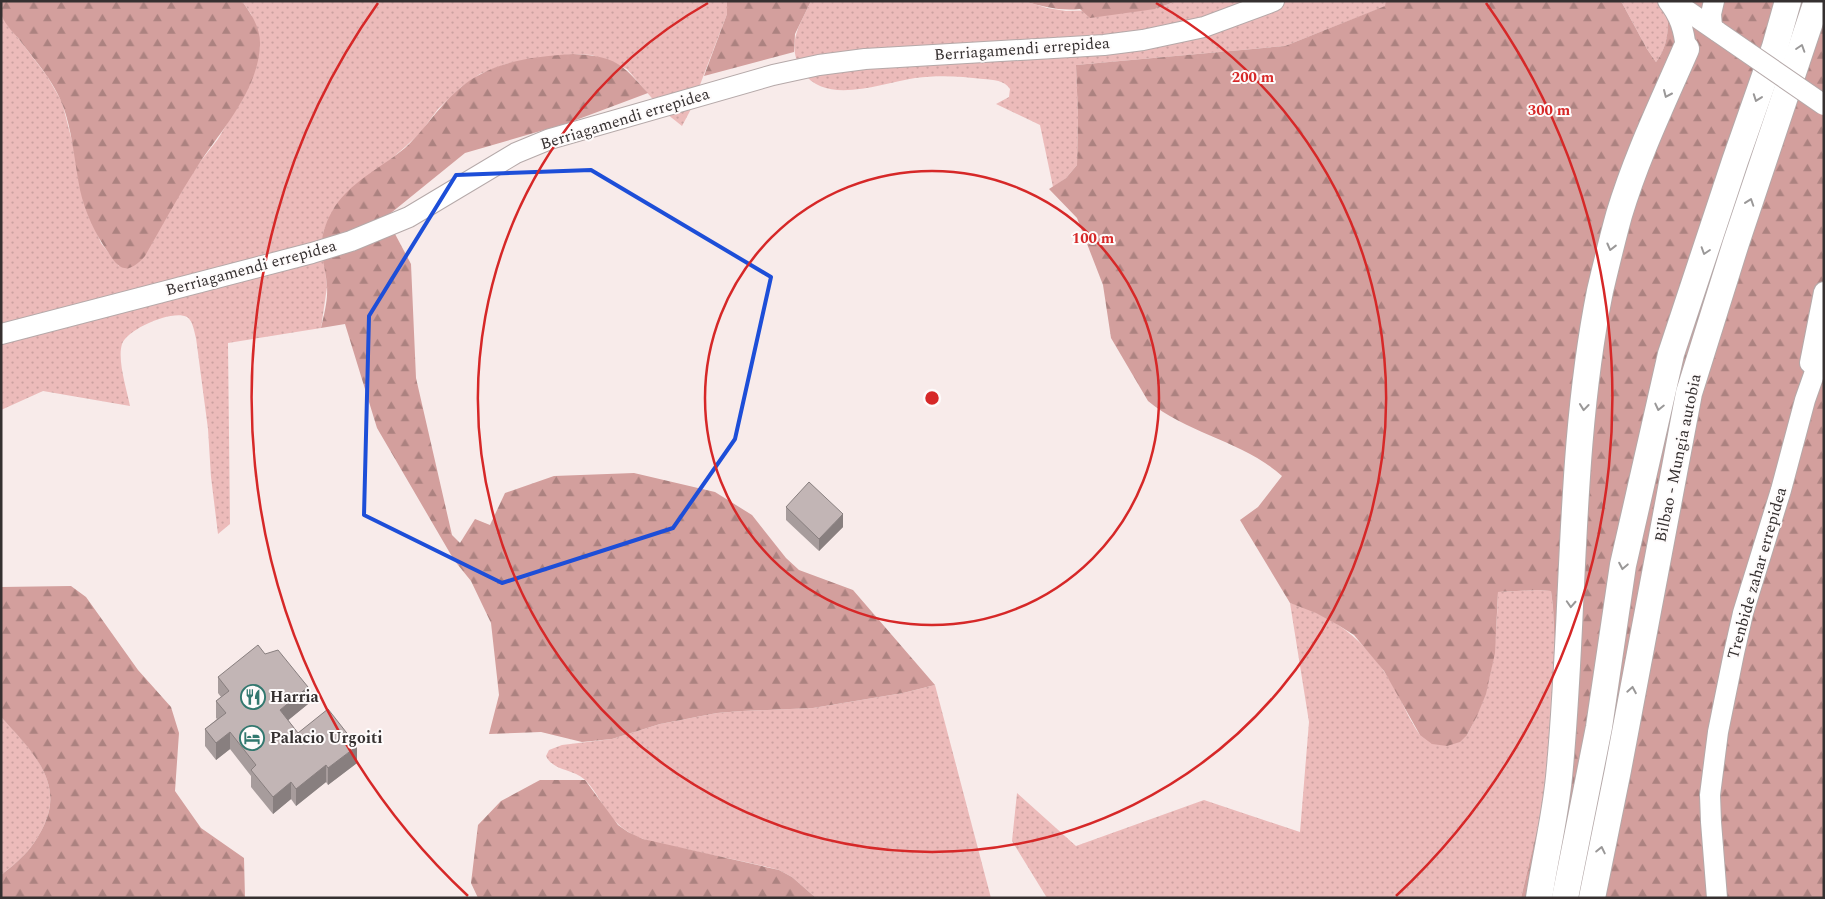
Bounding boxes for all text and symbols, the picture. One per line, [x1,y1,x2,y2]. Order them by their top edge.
street label: Berriagamendi errepidea [933,31,1111,67]
one-way arrow [1796,45,1806,53]
text: 200 m [1232,66,1275,89]
street label: Berriagamendi errepidea [537,82,713,156]
one-way arrow [1662,89,1673,98]
one-way arrow [1753,93,1763,101]
text: 300 m [1528,99,1571,122]
one-way arrow [1744,199,1754,207]
text: 100 m [1072,227,1115,250]
street label: Berriagamendi errepidea [163,234,339,302]
one-way arrow [1606,242,1617,251]
one-way arrow [1701,247,1711,255]
street label: Bilbao - Mungia autobia [1648,371,1708,544]
centre of rings [923,389,941,407]
one-way arrow [1579,403,1590,411]
one-way arrow [1654,403,1665,412]
street label: Trenbide zahar errepidea [1721,484,1793,662]
one-way arrow [1619,561,1629,570]
one-way arrow [1566,600,1576,608]
restaurant icon: Harria [240,684,266,710]
place label: Harria [270,685,320,709]
one-way arrow [1627,686,1637,695]
hotel icon: Palacio Urgoiti [239,725,265,751]
place label: Palacio Urgoiti [270,726,382,750]
one-way arrow [1596,846,1606,854]

